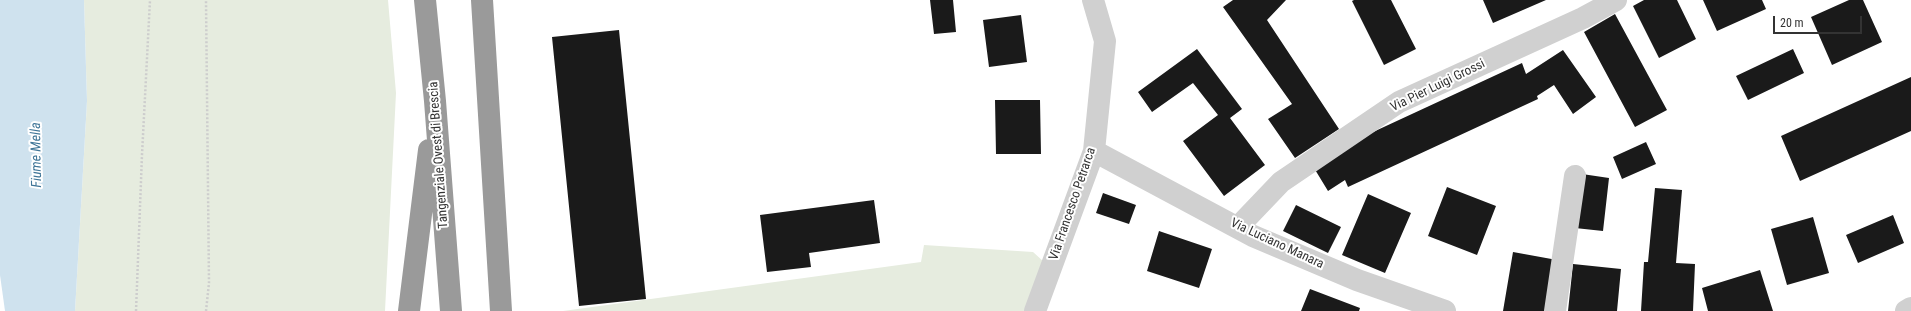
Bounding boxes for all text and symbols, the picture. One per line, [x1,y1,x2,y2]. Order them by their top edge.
scale bar [1775,8,1864,34]
text: 20 m [1780,16,1804,30]
street label: Via Pier Luigi Grossi [1388,56,1488,116]
street label: Tangenziale Ovest di Brescia [426,81,452,229]
water label: Fiume Mella [28,122,46,188]
street label: Via Francesco Petrarca [1046,145,1100,263]
street label: Via Luciano Manara [1228,216,1326,272]

